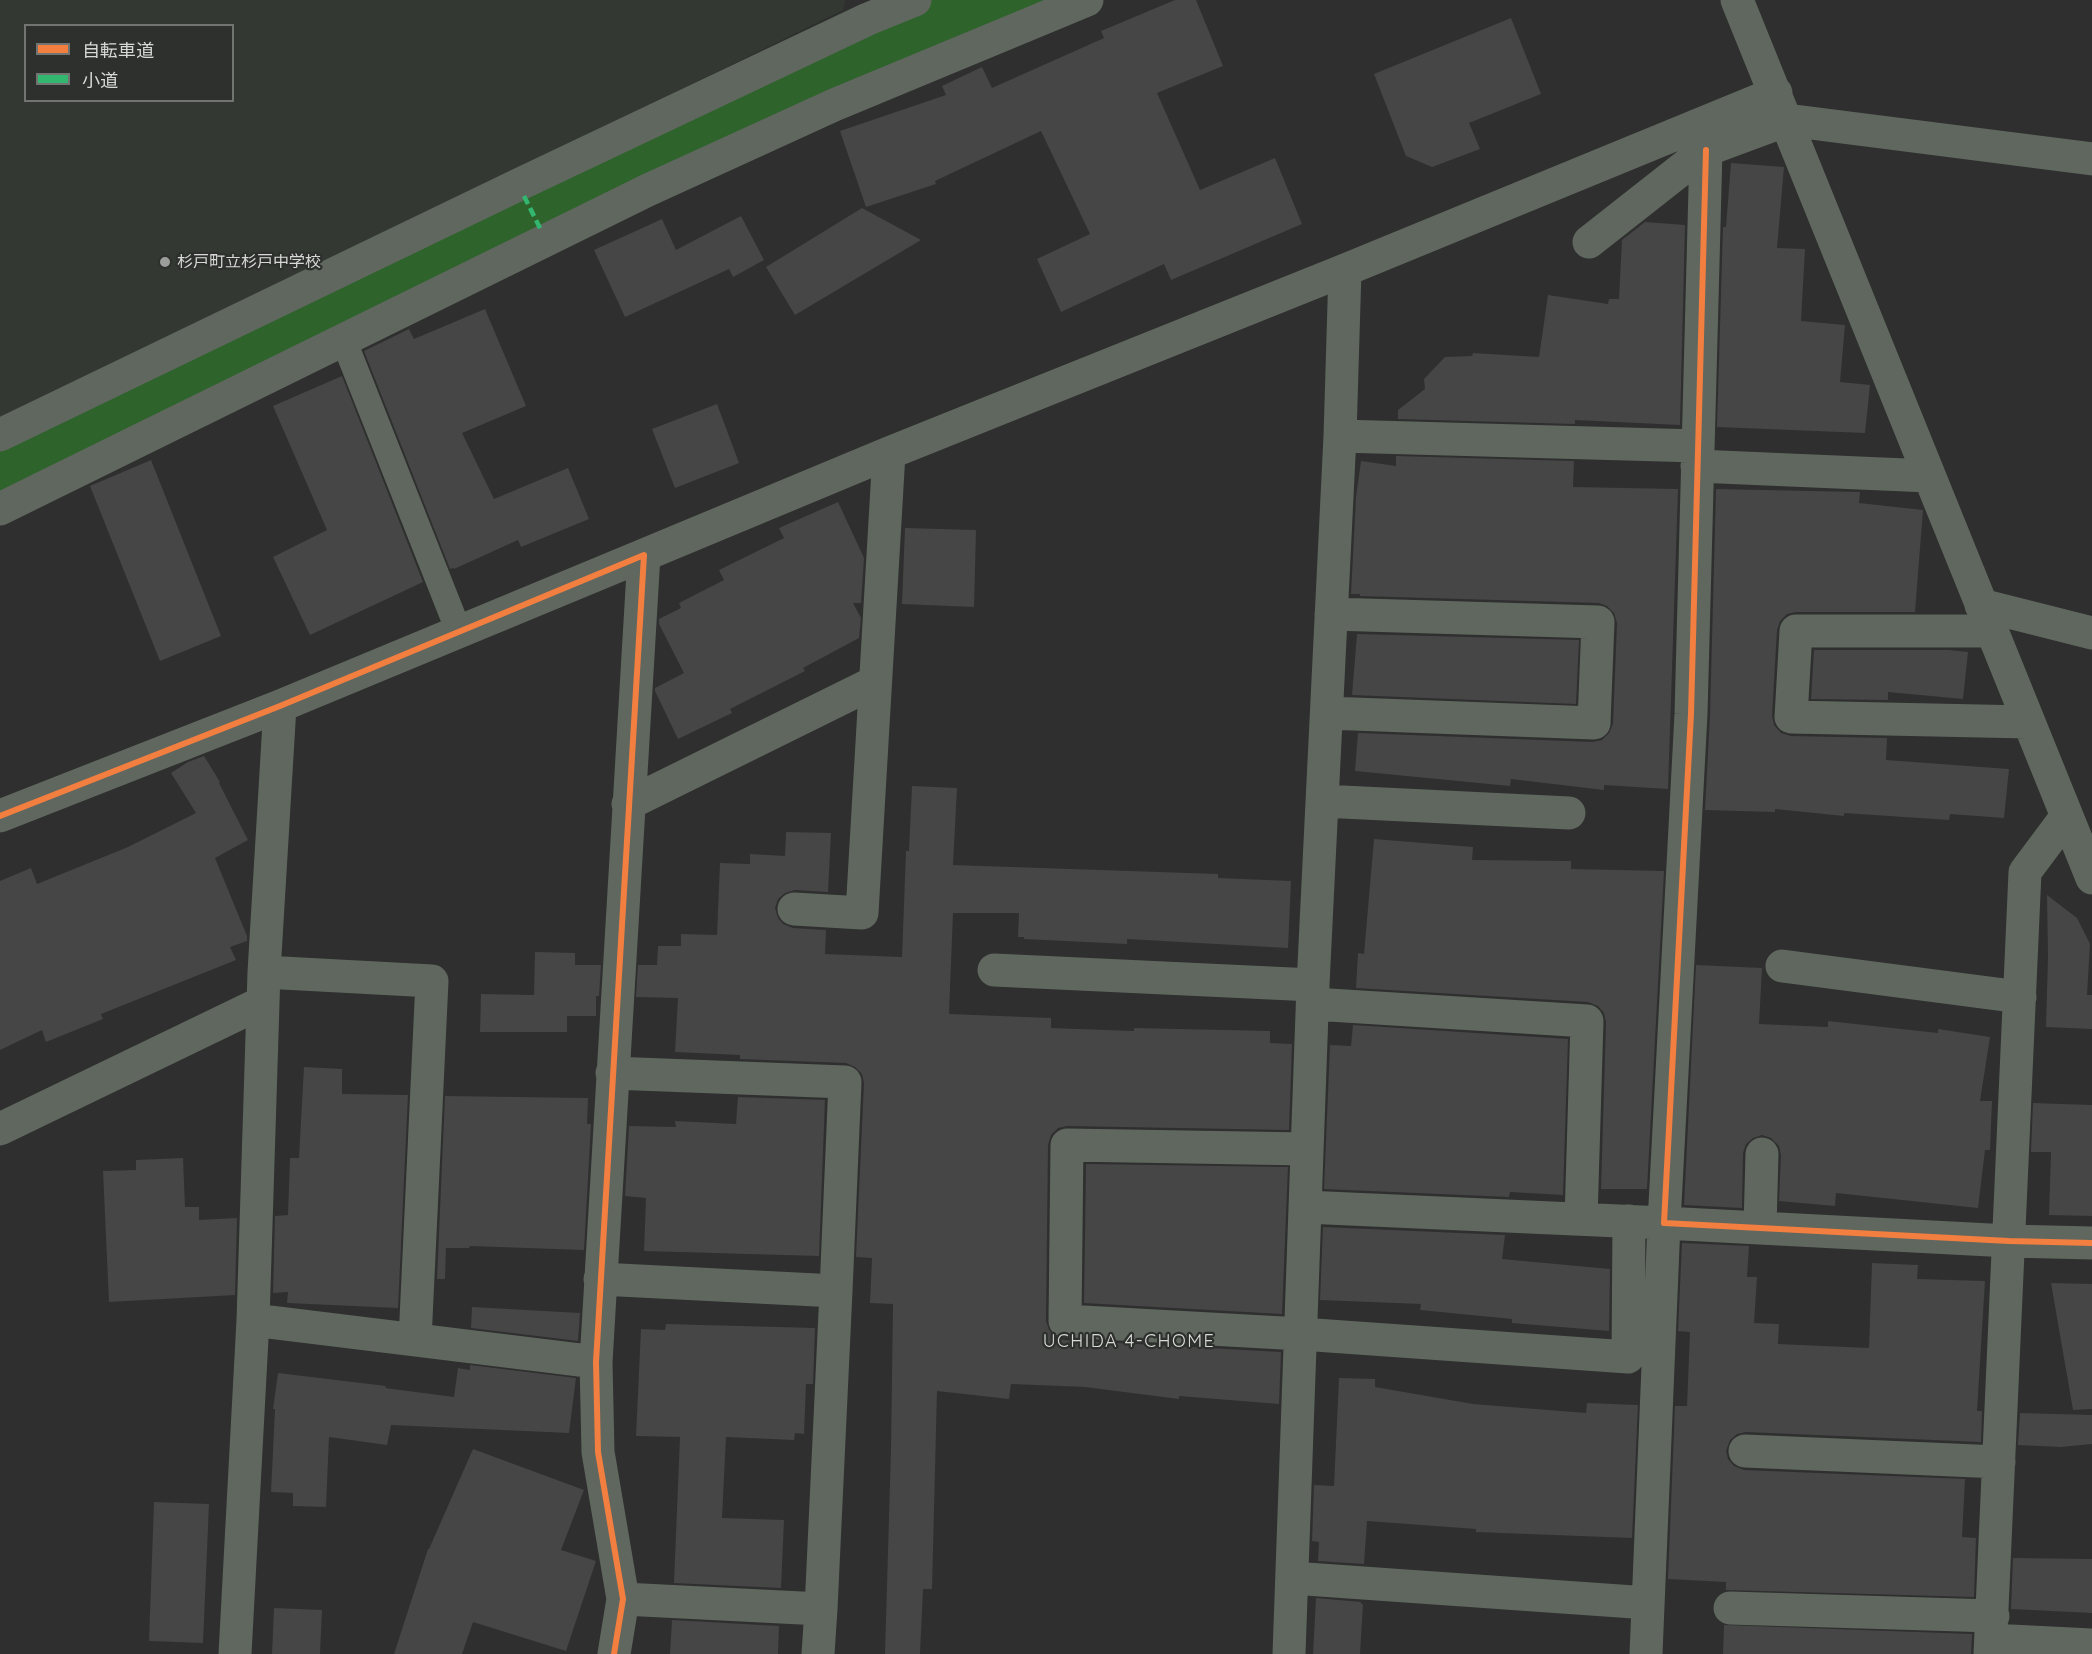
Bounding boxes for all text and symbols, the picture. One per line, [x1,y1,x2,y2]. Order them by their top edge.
legend [24,24,234,102]
text: 自転車道 [82,39,154,62]
text: 小道 [82,69,118,92]
place label: 杉戸町立杉戸中学校 [177,252,321,272]
marker: 杉戸町立杉戸中学校 [158,255,172,269]
district label: UCHIDA 4-CHOME [1043,1331,1215,1353]

